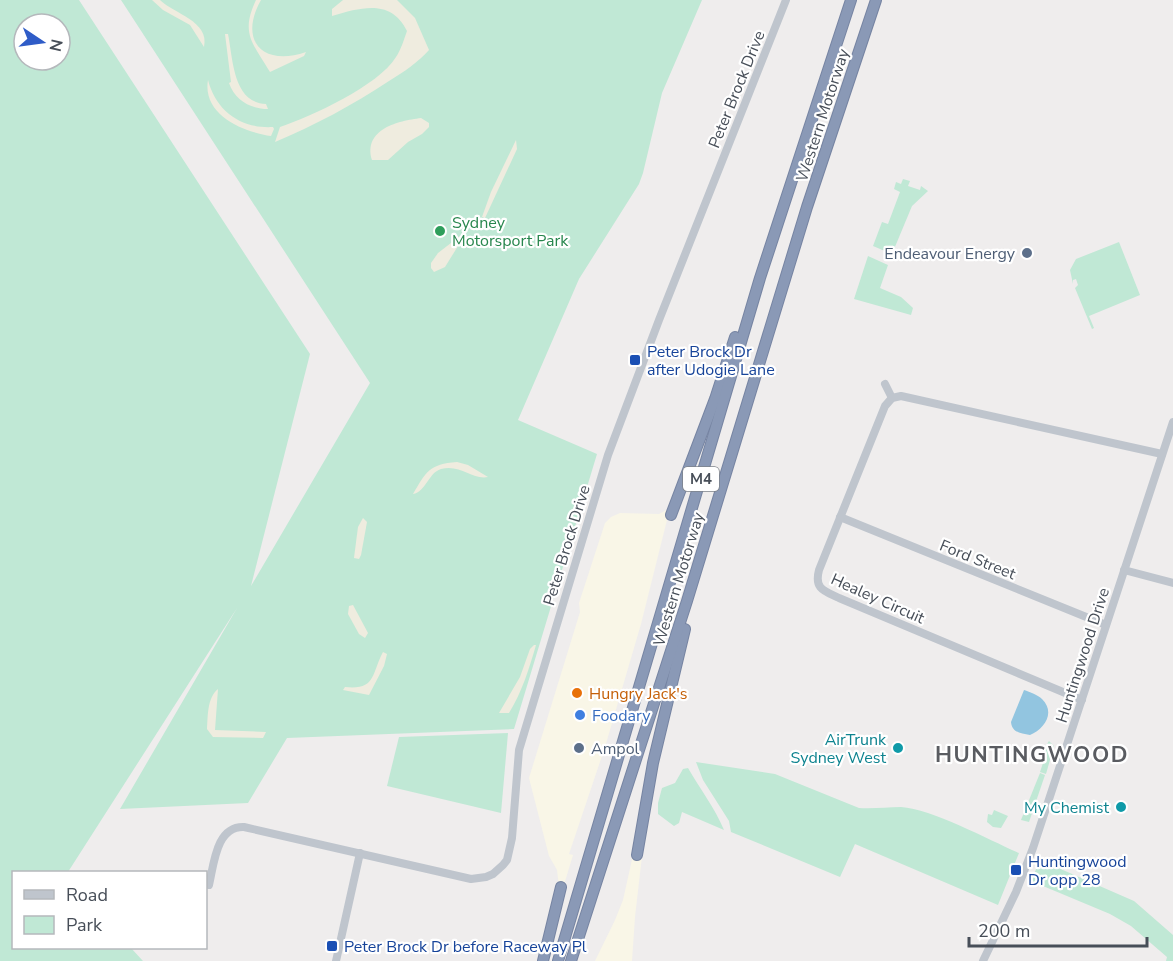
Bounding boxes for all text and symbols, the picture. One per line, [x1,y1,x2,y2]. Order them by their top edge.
north arrow [12,12,72,72]
street label: Peter Brock Drive [703,27,771,151]
text: N [44,37,68,53]
street label: Western Motorway [791,45,855,185]
place label: Sydney Motorsport Park [452,212,569,252]
marker: Sydney Motorsport Park [433,224,447,238]
place label: Endeavour Energy [884,243,1016,265]
marker: Endeavour Energy [1020,246,1034,260]
place label: Peter Brock Dr after Udogie Lane [647,341,775,381]
marker: Peter Brock Dr after Udogie Lane [628,353,642,367]
road number: M4 [683,467,719,491]
street label: Peter Brock Drive [538,482,596,608]
street label: Western Motorway [648,509,710,649]
street label: Ford Street [936,535,1019,585]
street label: Healey Circuit [827,568,928,630]
street label: Huntingwood Drive [1051,585,1115,726]
place label: Hungry Jack's [589,683,687,705]
marker: Hungry Jack's [570,686,584,700]
place label: Foodary [592,705,651,727]
marker: Foodary [573,708,587,722]
place label: AirTrunk Sydney West [791,729,887,769]
place label: Ampol [591,738,640,760]
district label: HUNTINGWOOD [935,740,1129,770]
marker: Ampol [572,741,586,755]
marker: AirTrunk Sydney West [891,741,905,755]
place label: My Chemist [1024,797,1109,819]
marker: My Chemist [1114,800,1128,814]
place label: Huntingwood Dr opp 28 [1028,851,1126,891]
marker: Huntingwood Dr opp 28 [1009,863,1023,877]
legend [12,871,207,949]
text: Road [66,883,108,907]
scale bar [969,910,1148,948]
text: Park [66,913,103,937]
text: 200 m [978,919,1030,943]
place label: Peter Brock Dr before Raceway Pl [344,936,587,958]
marker: Peter Brock Dr before Raceway Pl [325,939,339,953]

